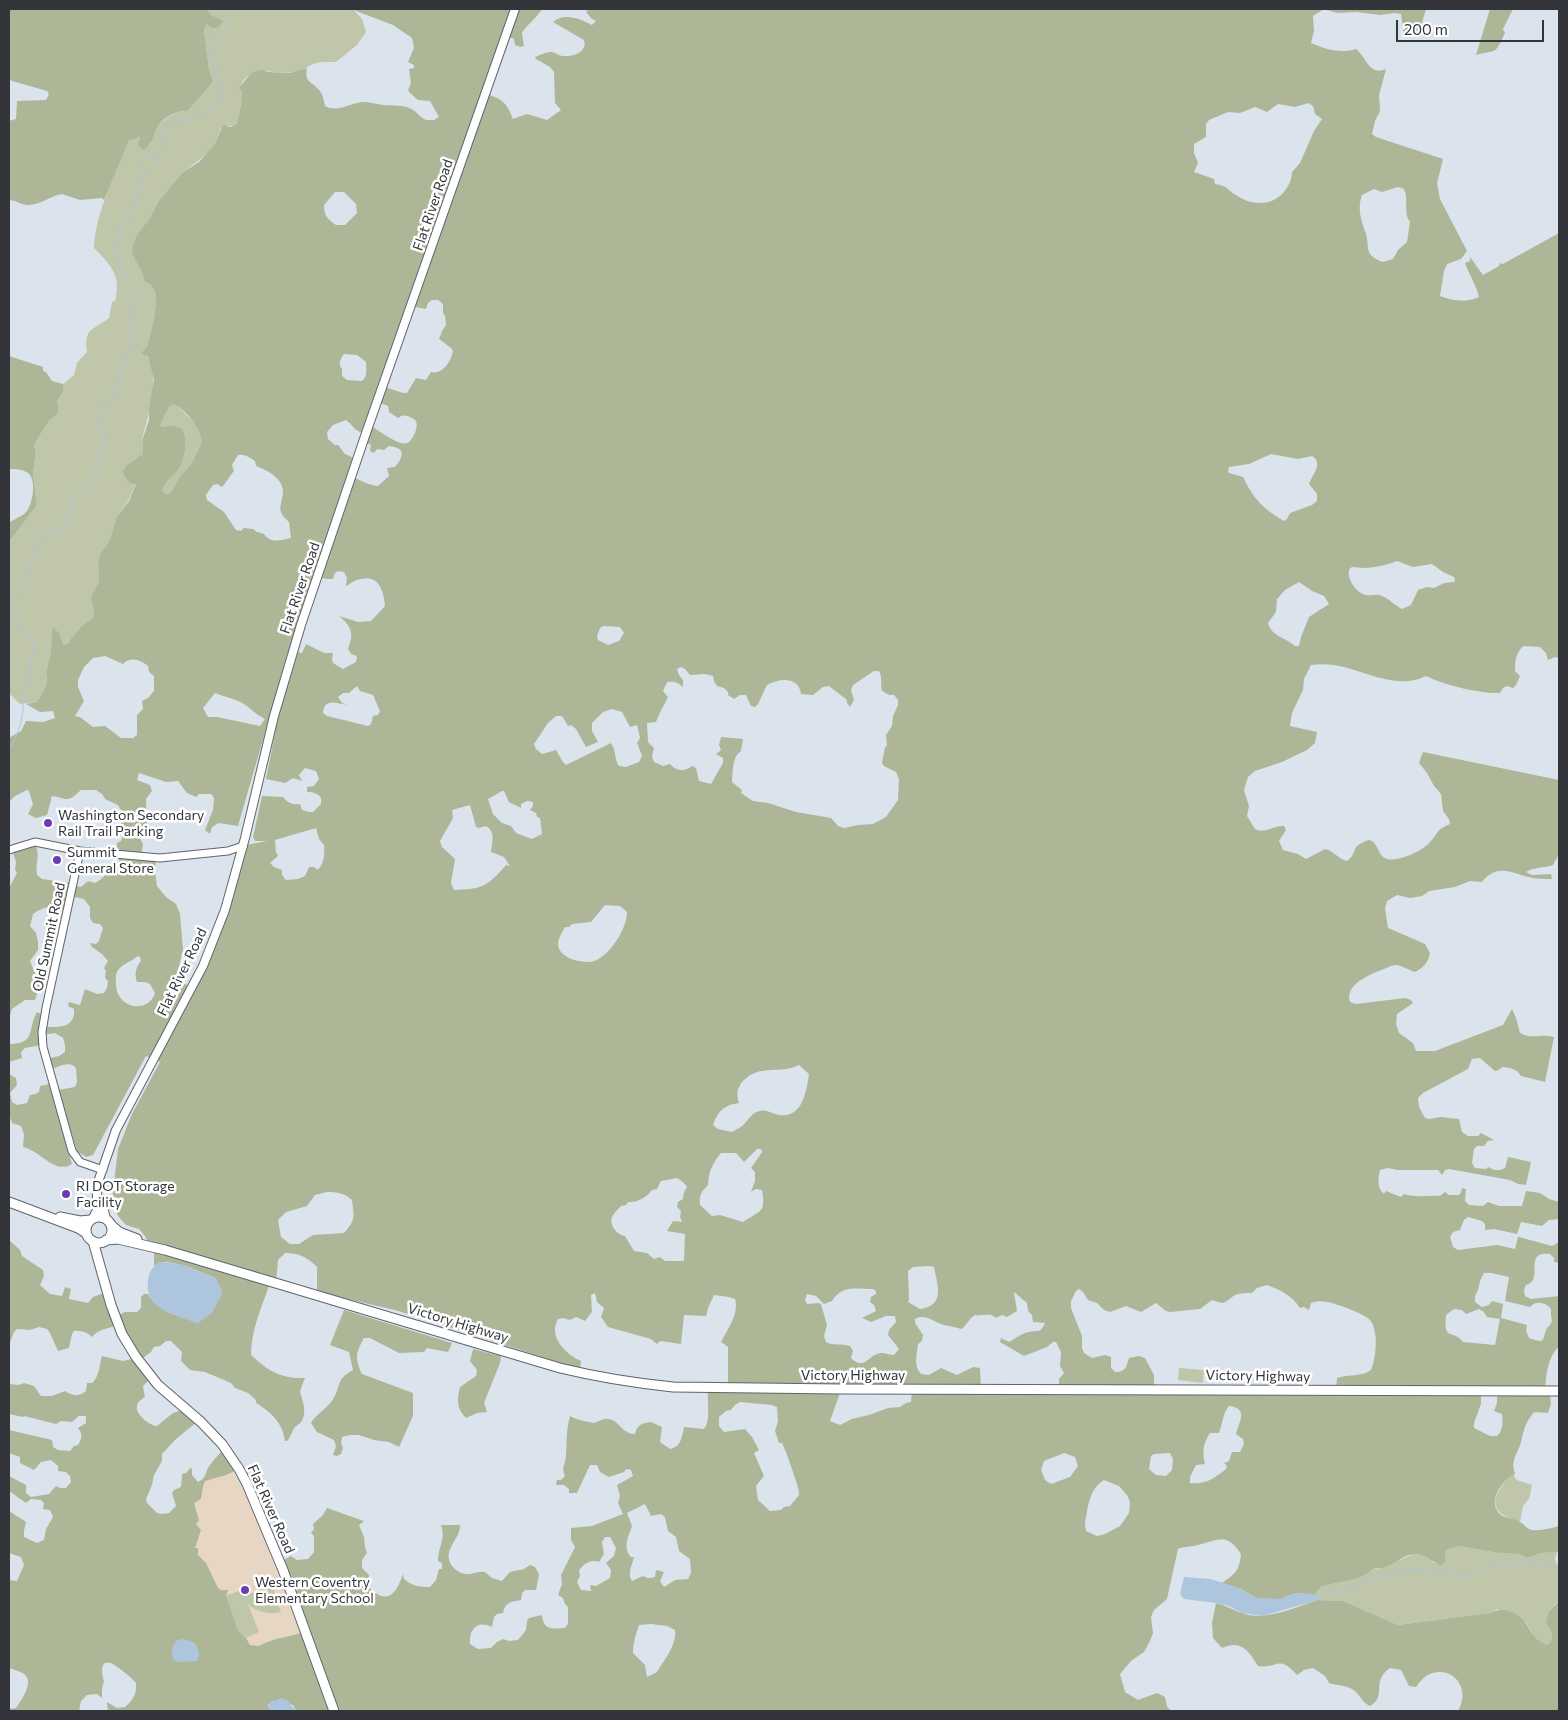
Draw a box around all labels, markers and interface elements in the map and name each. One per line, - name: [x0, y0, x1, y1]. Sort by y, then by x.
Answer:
- scale bar: [1398, 10, 1546, 42]
- text: 200 m: [1404, 20, 1448, 38]
- street label: Flat River Road: [409, 157, 457, 253]
- street label: Flat River Road: [276, 540, 324, 636]
- place label: Washington Secondary Rail Trail Parking: [58, 807, 204, 840]
- marker: Washington Secondary Rail Trail Parking: [42, 817, 54, 829]
- place label: Summit General Store: [67, 844, 154, 876]
- marker: Summit General Store: [51, 854, 63, 866]
- street label: Old Summit Road: [29, 881, 69, 993]
- street label: Flat River Road: [153, 925, 211, 1019]
- place label: RI DOT Storage Facility: [76, 1178, 175, 1210]
- marker: RI DOT Storage Facility: [60, 1188, 72, 1200]
- street label: Victory Highway: [405, 1300, 511, 1346]
- street label: Victory Highway: [801, 1367, 905, 1383]
- street label: Victory Highway: [1206, 1367, 1310, 1385]
- street label: Flat River Road: [244, 1462, 298, 1556]
- place label: Western Coventry Elementary School: [255, 1574, 374, 1606]
- marker: Western Coventry Elementary School: [239, 1584, 251, 1596]

